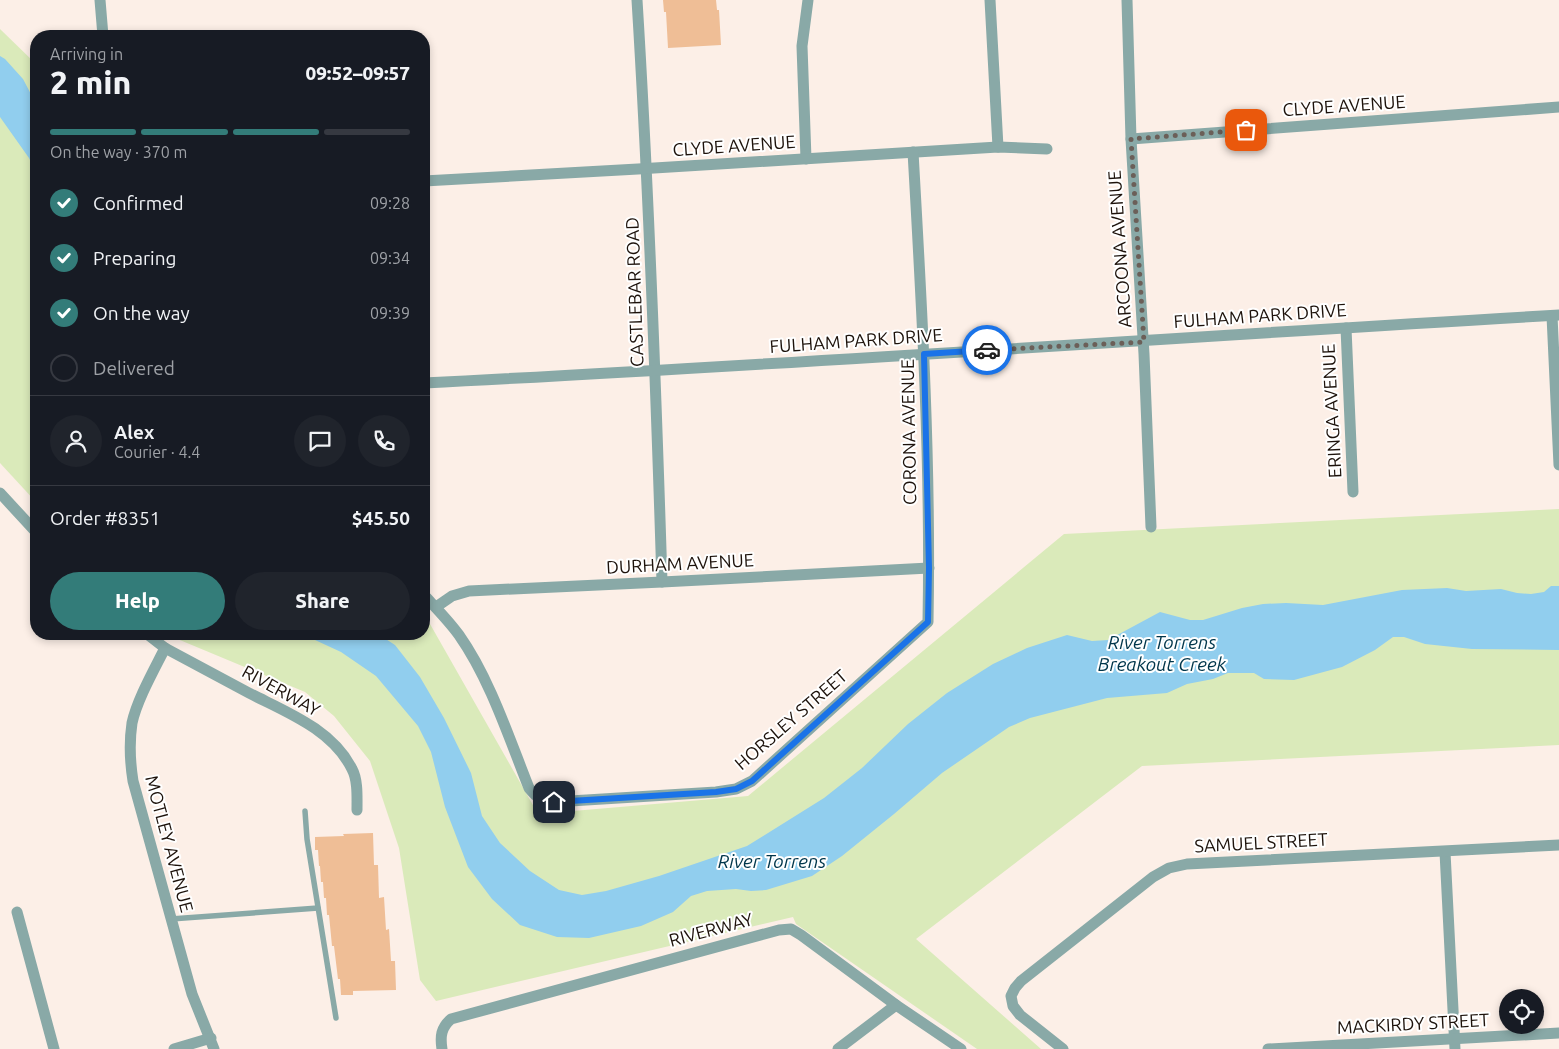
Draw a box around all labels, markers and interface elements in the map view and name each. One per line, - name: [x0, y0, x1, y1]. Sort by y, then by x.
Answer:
- text: Arriving in: [50, 45, 123, 63]
- text: 09:52–09:57: [305, 62, 410, 84]
- text: 2 min: [50, 64, 131, 100]
- street label: CLYDE AVENUE: [1282, 91, 1406, 119]
- pin: [1225, 109, 1267, 151]
- icon: bag: [1232, 116, 1260, 144]
- street label: CLYDE AVENUE: [672, 131, 796, 159]
- text: On the way · 370 m: [50, 143, 187, 161]
- street label: ARCOONA AVENUE: [1104, 170, 1134, 328]
- icon: check: [50, 189, 78, 217]
- text: Confirmed: [93, 192, 184, 214]
- text: 09:28: [370, 194, 410, 212]
- street label: CASTLEBAR ROAD: [621, 217, 647, 367]
- icon: check: [50, 244, 78, 272]
- text: Preparing: [93, 247, 177, 269]
- text: 09:34: [370, 249, 410, 267]
- icon: check: [50, 299, 78, 327]
- street label: FULHAM PARK DRIVE: [1173, 299, 1347, 331]
- text: On the way: [93, 302, 190, 324]
- text: 09:39: [370, 304, 410, 322]
- street label: FULHAM PARK DRIVE: [769, 324, 943, 356]
- courier: [962, 325, 1012, 375]
- icon: car: [973, 336, 1001, 364]
- street label: ERINGA AVENUE: [1318, 344, 1344, 479]
- text: Delivered: [93, 357, 175, 379]
- street label: CORONA AVENUE: [897, 359, 919, 505]
- button: person: [50, 415, 102, 467]
- button: chat: [294, 415, 346, 467]
- button: phone: [358, 415, 410, 467]
- text: Alex: [114, 421, 154, 443]
- text: Courier · 4.4: [114, 443, 200, 461]
- text: Order #8351: [50, 507, 160, 529]
- text: $45.50: [352, 507, 410, 529]
- street label: DURHAM AVENUE: [606, 549, 754, 577]
- button: Help: [50, 572, 225, 630]
- button: Share: [235, 572, 410, 630]
- water label: River Torrens Breakout Creek: [1098, 631, 1226, 675]
- street label: RIVERWAY: [239, 661, 324, 720]
- street label: HORSLEY STREET: [730, 665, 850, 773]
- street label: MOTLEY AVENUE: [142, 773, 198, 914]
- pin: [533, 781, 575, 823]
- icon: home: [540, 788, 568, 816]
- street label: SAMUEL STREET: [1194, 829, 1328, 855]
- water label: River Torrens: [718, 850, 826, 872]
- street label: RIVERWAY: [667, 908, 755, 950]
- map controls: [1499, 989, 1544, 1034]
- button: locate: [1499, 989, 1544, 1034]
- street label: MACKIRDY STREET: [1336, 1009, 1490, 1037]

